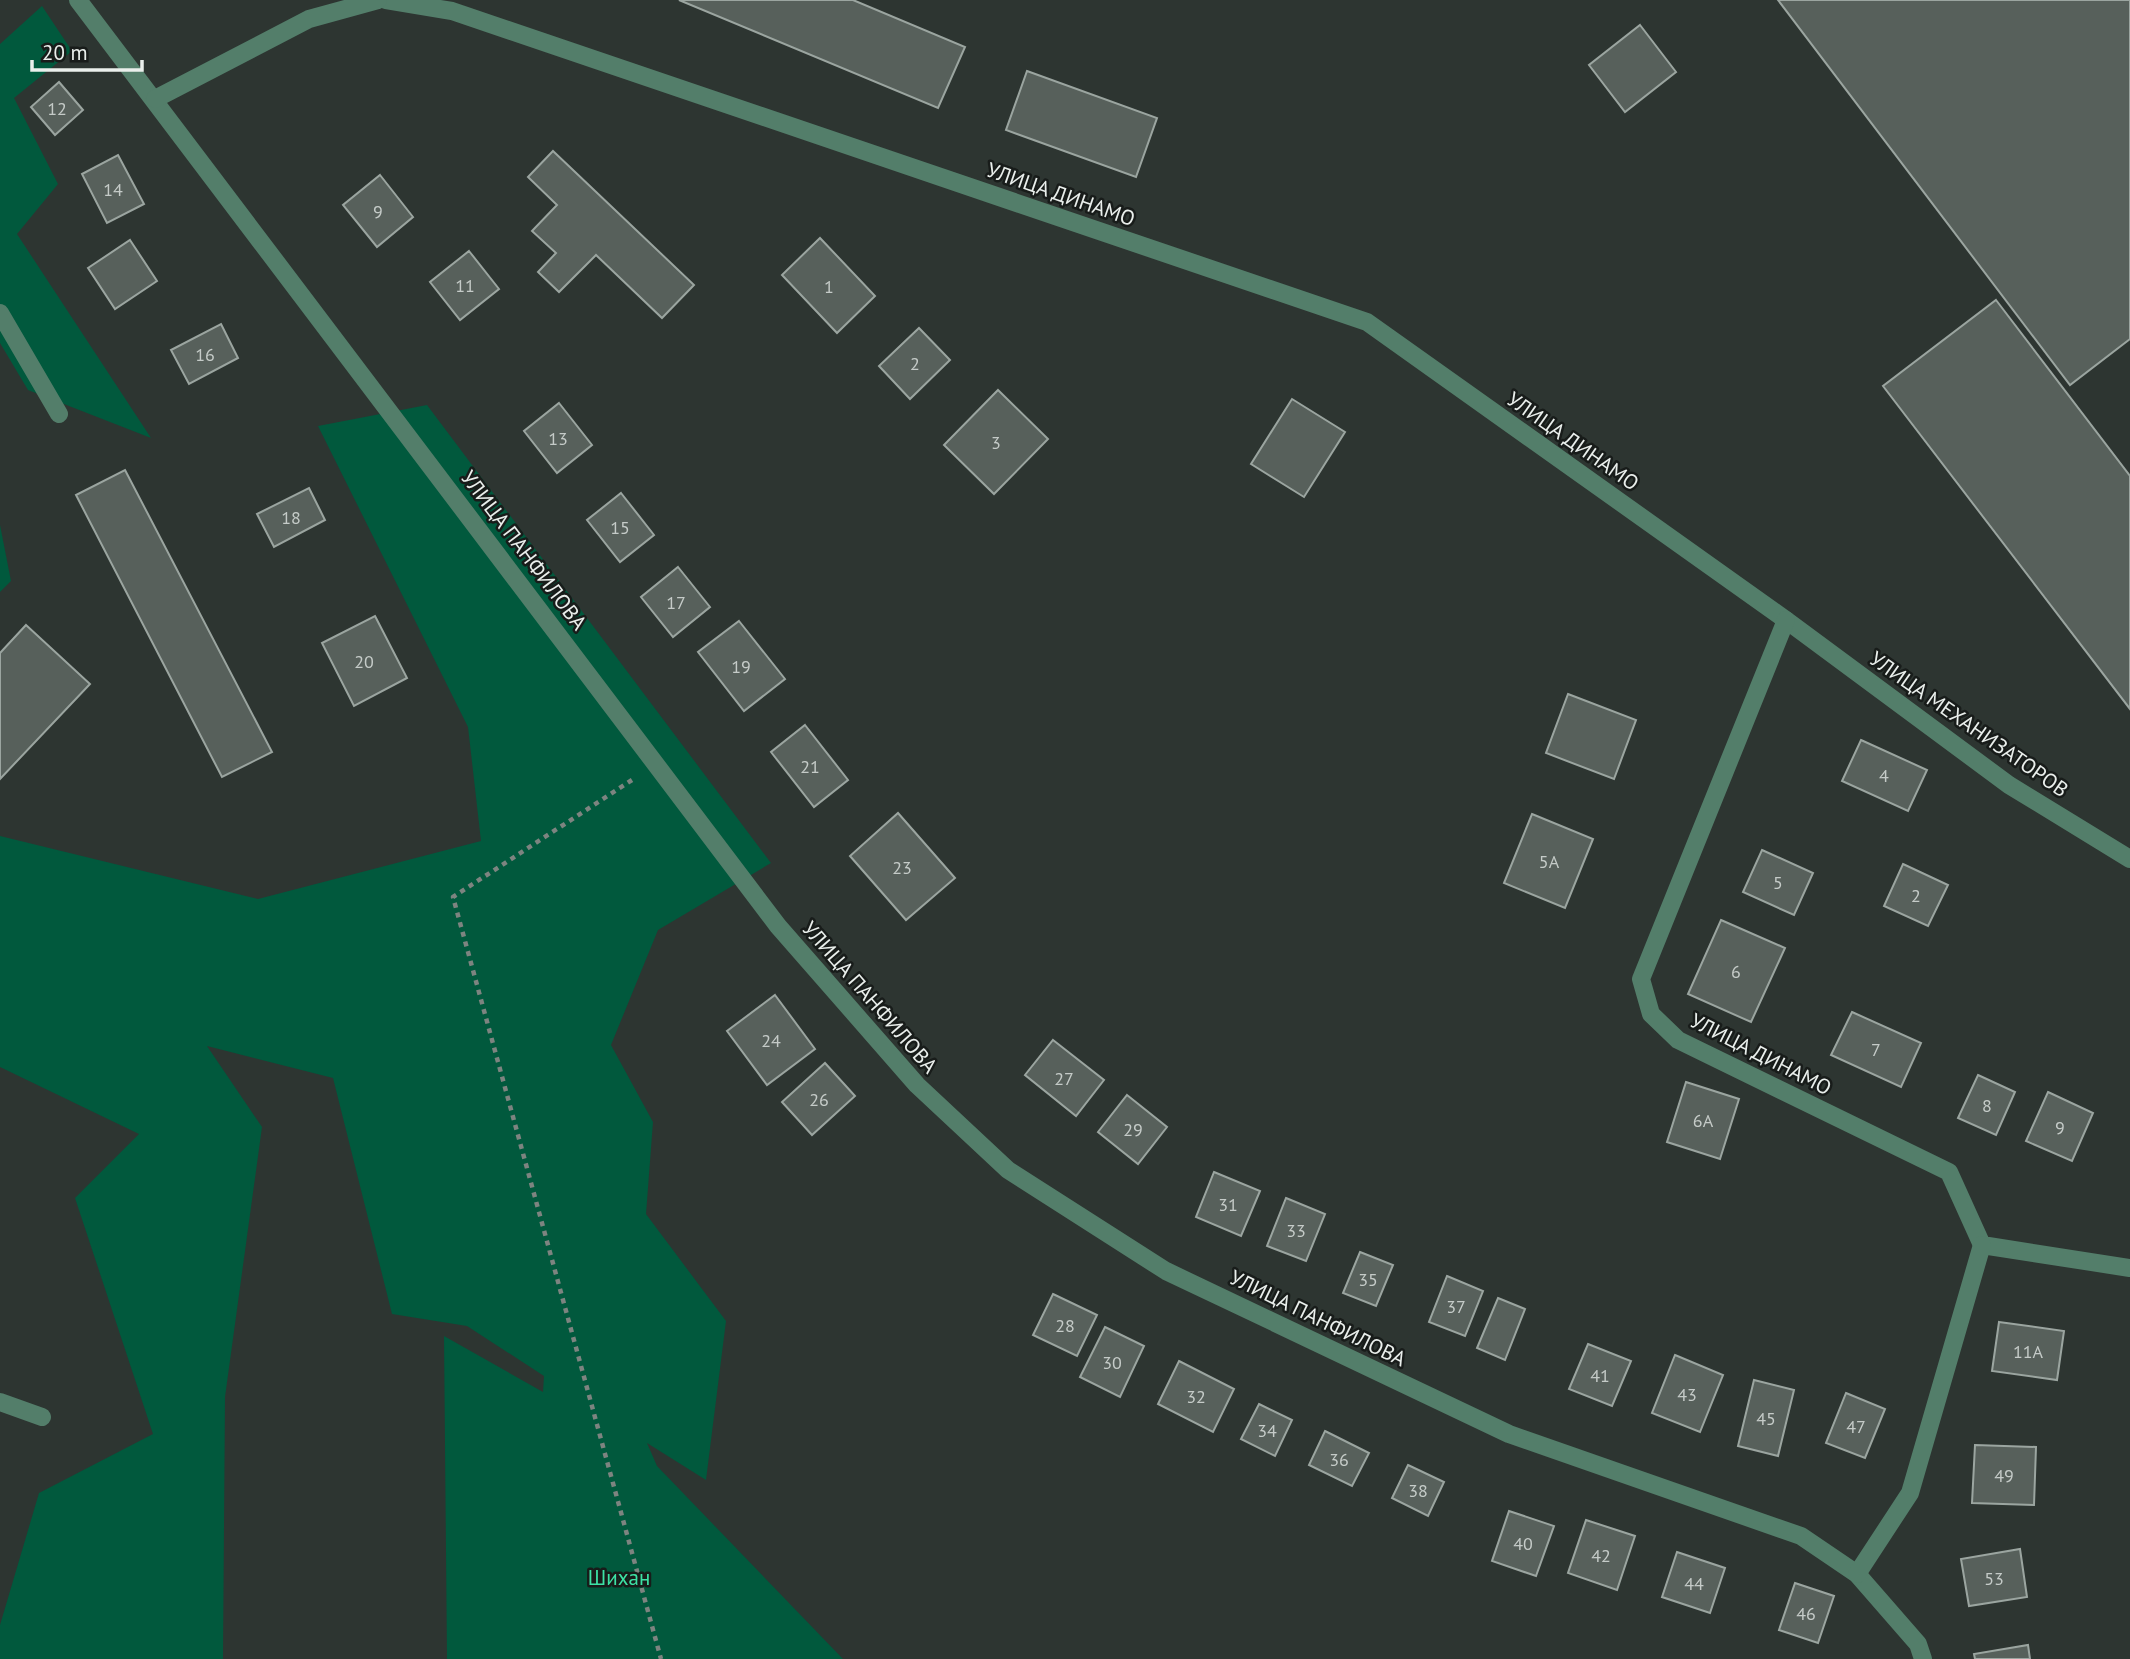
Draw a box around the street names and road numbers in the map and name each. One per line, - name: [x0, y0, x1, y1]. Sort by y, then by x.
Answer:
- street label: УЛИЦА ДИНАМО: [983, 156, 1139, 232]
- street label: УЛИЦА ДИНАМО: [1502, 385, 1644, 497]
- street label: УЛИЦА ПАНФИЛОВА: [455, 465, 593, 636]
- street label: УЛИЦА МЕХАНИЗАТОРОВ: [1864, 645, 2074, 803]
- street label: УЛИЦА ПАНФИЛОВА: [797, 915, 944, 1079]
- street label: УЛИЦА ДИНАМО: [1686, 1007, 1836, 1101]
- street label: УЛИЦА ПАНФИЛОВА: [1225, 1264, 1411, 1373]

